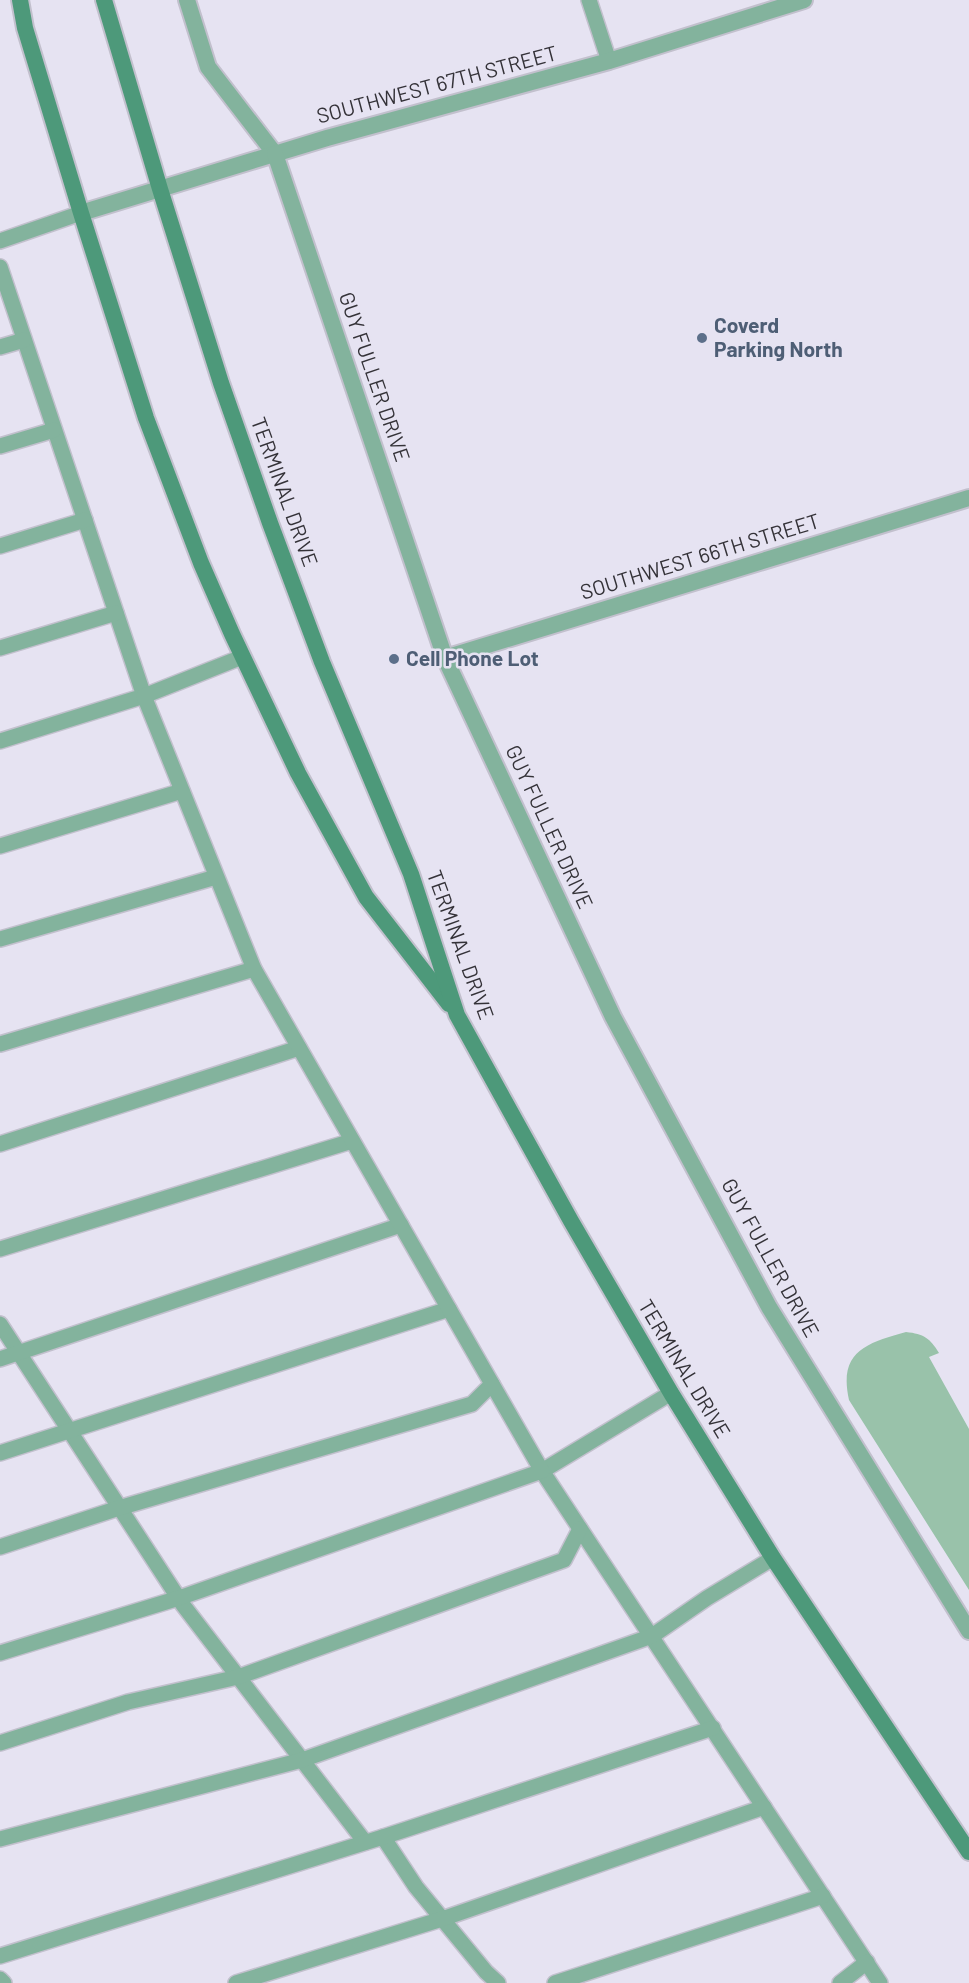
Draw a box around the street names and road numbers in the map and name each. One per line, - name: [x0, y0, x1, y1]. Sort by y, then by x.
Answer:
- street label: SOUTHWEST 67TH STREET: [314, 39, 560, 128]
- street label: GUY FULLER DRIVE: [335, 288, 416, 465]
- street label: TERMINAL DRIVE: [247, 413, 324, 570]
- street label: SOUTHWEST 66TH STREET: [577, 507, 822, 604]
- street label: GUY FULLER DRIVE: [501, 741, 599, 912]
- street label: TERMINAL DRIVE: [423, 866, 500, 1023]
- street label: GUY FULLER DRIVE: [717, 1173, 825, 1341]
- street label: TERMINAL DRIVE: [634, 1294, 736, 1442]

